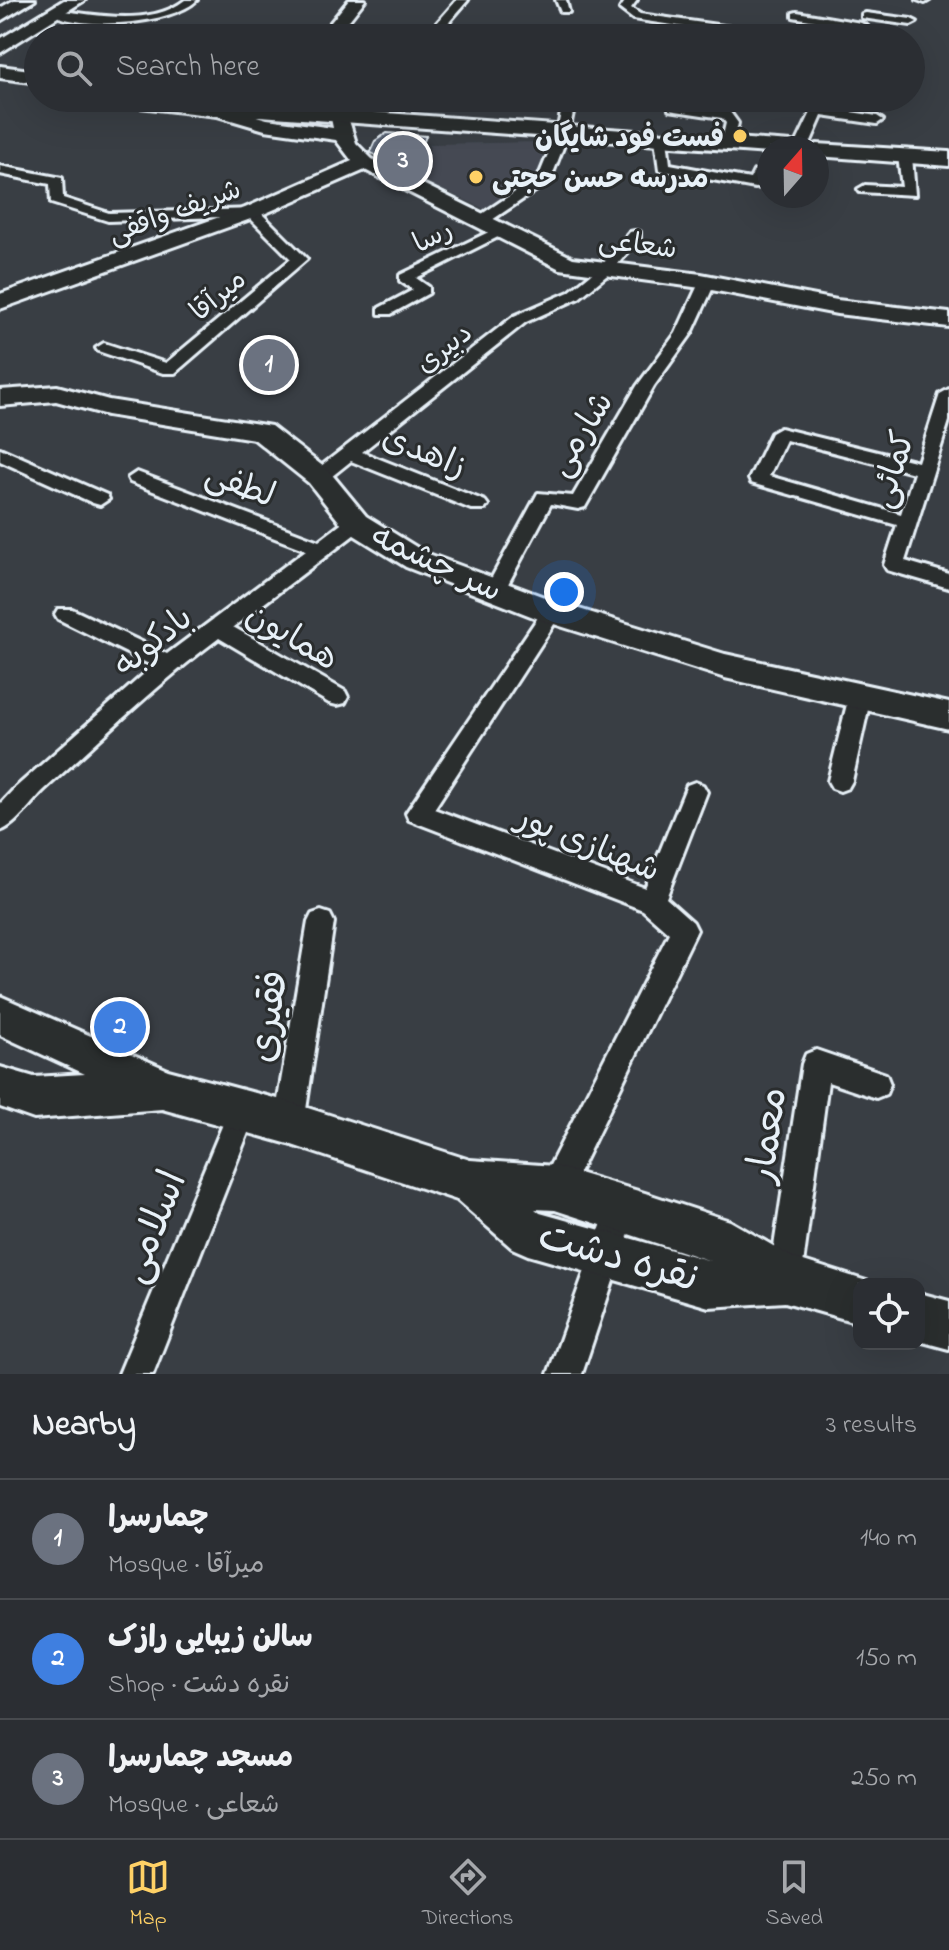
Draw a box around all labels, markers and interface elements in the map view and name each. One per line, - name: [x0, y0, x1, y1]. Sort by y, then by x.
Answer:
- search box: [24, 24, 925, 112]
- icon: search: [52, 46, 96, 90]
- text: Search here: [116, 46, 260, 90]
- place label: فست فود شایگان: [535, 119, 724, 160]
- marker: فست فود شایگان: [731, 127, 749, 145]
- pin: 3: [377, 131, 429, 191]
- north arrow: [757, 136, 829, 208]
- place label: مدرسه حسن حجتی: [492, 160, 708, 201]
- marker: مدرسه حسن حجتی: [467, 168, 485, 186]
- street label: شریف واقفی: [103, 170, 247, 256]
- street label: رسا: [406, 211, 461, 265]
- street label: شعاعی: [596, 221, 679, 272]
- street label: میرآقا: [182, 261, 256, 333]
- street label: دبیری: [408, 314, 482, 385]
- pin: 1: [243, 335, 295, 395]
- street label: شارمی: [537, 383, 628, 487]
- street label: زاهدی: [374, 414, 473, 493]
- street label: کمائی: [859, 425, 931, 515]
- street label: لطفی: [197, 451, 282, 523]
- street label: سر چشمه: [361, 512, 509, 617]
- your location: [544, 572, 584, 612]
- street label: همایون: [235, 592, 347, 685]
- street label: بادکوبه: [104, 595, 205, 691]
- street label: شهنازی پور: [505, 793, 667, 897]
- street label: فقیری: [234, 966, 307, 1067]
- pin: 2: [94, 997, 146, 1057]
- street label: معمار: [733, 1083, 805, 1189]
- street label: اسلامی: [106, 1163, 204, 1293]
- street label: نقره دشت: [531, 1208, 705, 1310]
- map controls: [853, 1278, 925, 1350]
- button: locate: [853, 1278, 925, 1350]
- text: Nearby: [32, 1401, 136, 1451]
- text: 3 results: [826, 1407, 917, 1445]
- text: چمارسرا: [108, 1497, 209, 1541]
- text: 1: [54, 1520, 62, 1558]
- text: 140 m: [860, 1520, 917, 1558]
- text: Mosque · میرآقا: [108, 1547, 264, 1585]
- text: سالن زیبایی رازک: [108, 1617, 313, 1661]
- text: 2: [52, 1640, 64, 1678]
- text: 150 m: [856, 1640, 917, 1678]
- text: Shop · نقره دشت: [108, 1667, 290, 1705]
- text: مسجد چمارسرا: [108, 1737, 293, 1781]
- text: 3: [53, 1760, 63, 1798]
- text: 250 m: [851, 1760, 917, 1798]
- text: Mosque · شعاعی: [108, 1787, 279, 1825]
- tab: Map: [126, 1855, 170, 1935]
- tab: Directions: [422, 1855, 513, 1935]
- tab: Saved: [766, 1855, 823, 1935]

